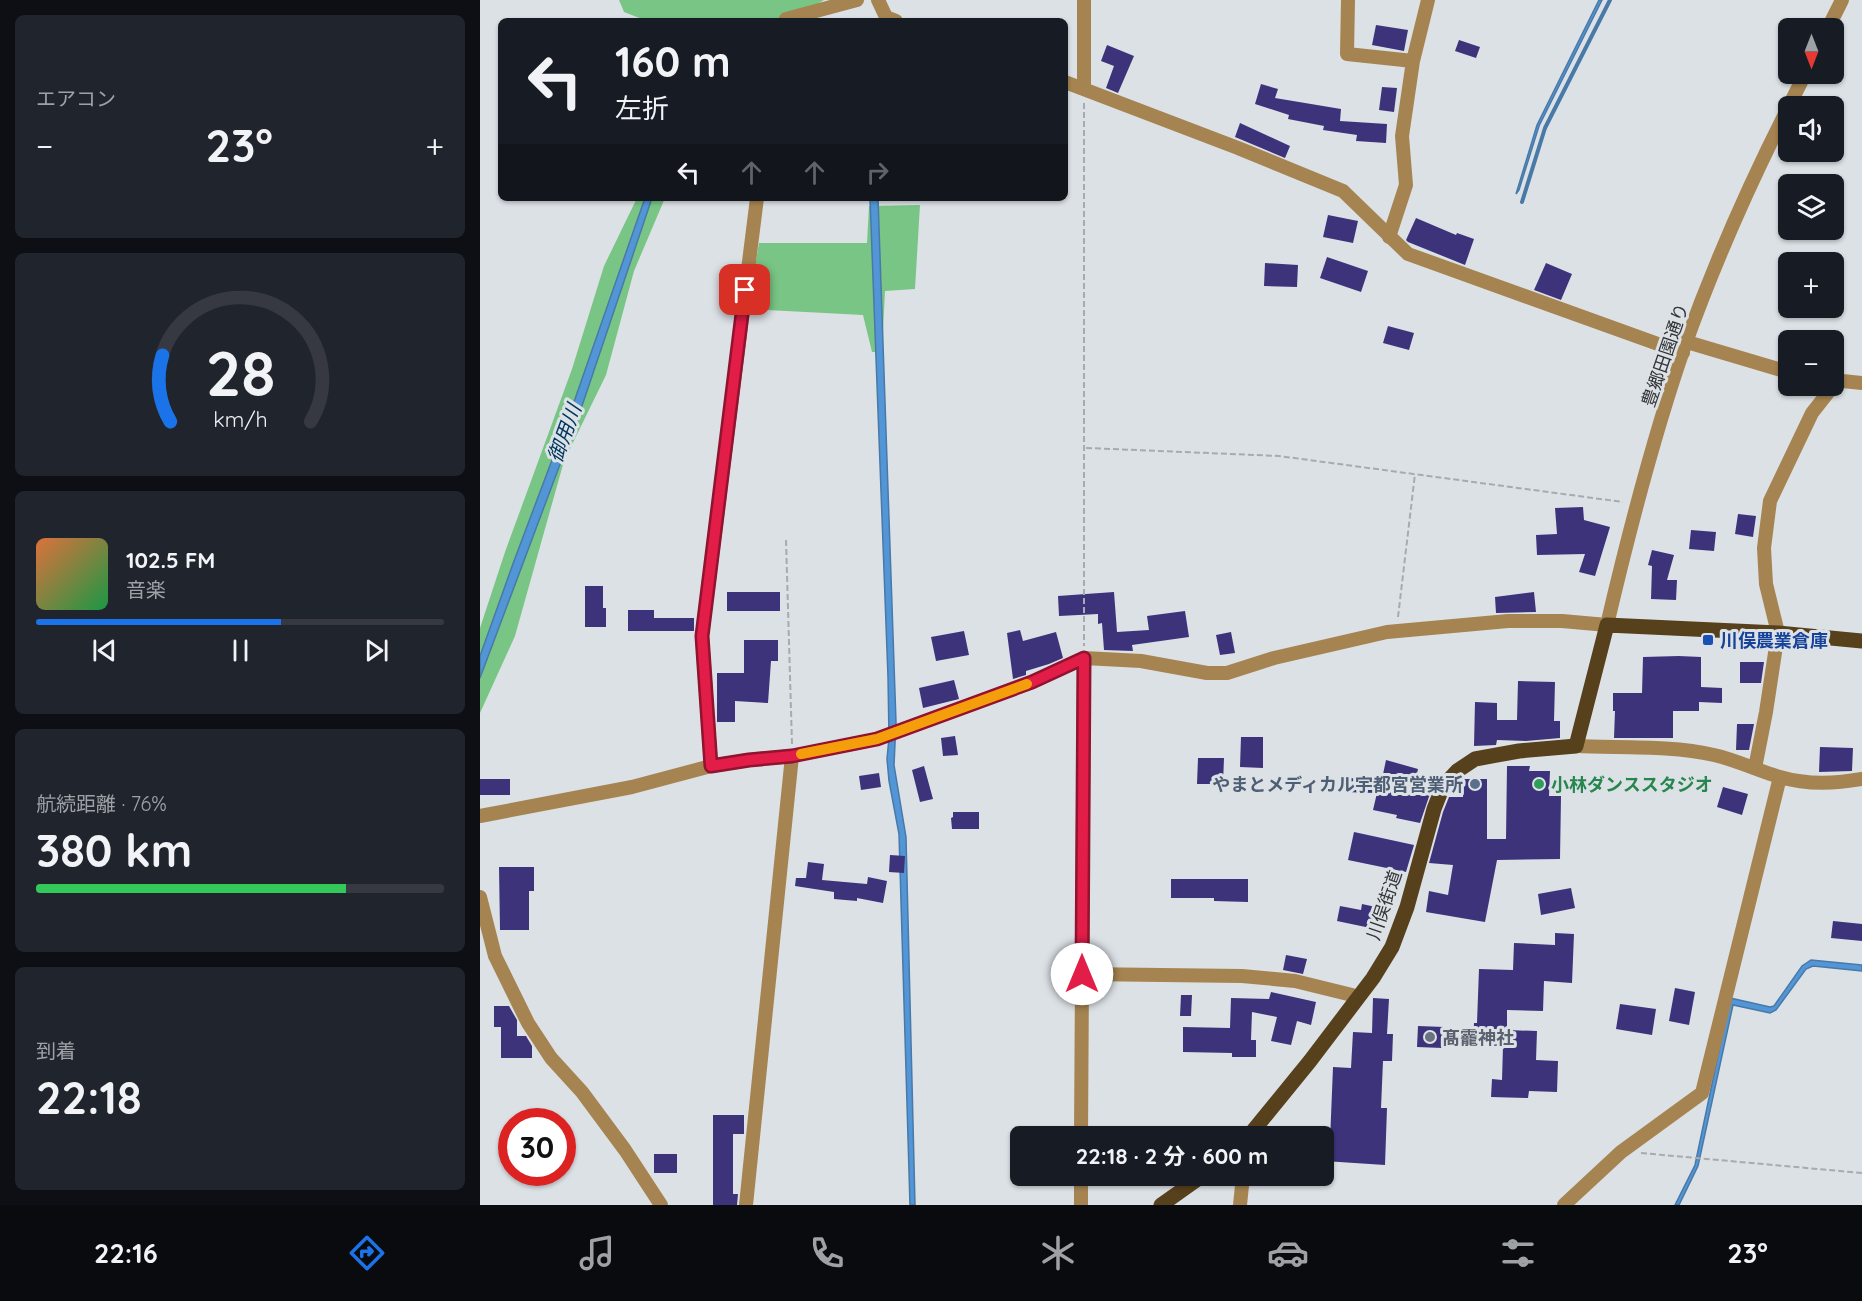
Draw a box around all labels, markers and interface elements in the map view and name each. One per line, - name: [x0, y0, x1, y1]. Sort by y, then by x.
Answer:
- north arrow: [1778, 18, 1844, 84]
- map controls: [1778, 18, 1844, 396]
- text: 160 m: [615, 35, 731, 88]
- icon: left: [516, 42, 594, 120]
- text: エアコン: [36, 86, 116, 111]
- text: 左折: [615, 91, 669, 125]
- button: sound: [1778, 96, 1844, 162]
- text: 23°: [206, 117, 273, 173]
- text: −: [36, 125, 53, 166]
- text: +: [425, 125, 444, 166]
- icon: left: [672, 156, 705, 189]
- icon: ahead: [735, 156, 768, 189]
- icon: ahead: [798, 156, 831, 189]
- icon: right: [861, 156, 894, 189]
- button: layers: [1778, 174, 1844, 240]
- button: +: [1778, 252, 1844, 318]
- pin: [719, 264, 770, 315]
- icon: arrive: [728, 273, 761, 306]
- street label: 豊郷田園通り: [1637, 300, 1693, 410]
- button: −: [1778, 330, 1844, 396]
- text: 28: [205, 334, 275, 412]
- water label: 御用川: [542, 399, 587, 465]
- text: km/h: [213, 406, 267, 432]
- text: 102.5 FM: [126, 546, 215, 574]
- text: 音楽: [126, 577, 166, 602]
- place label: 川俣農業倉庫: [1720, 629, 1828, 652]
- marker: 川俣農業倉庫: [1701, 633, 1715, 647]
- icon: previous: [88, 634, 121, 667]
- icon: pause: [224, 634, 257, 667]
- icon: next: [360, 634, 393, 667]
- place label: やまとメディカル宇都宮営業所: [1212, 773, 1463, 796]
- place label: 小林ダンススタジオ: [1551, 773, 1713, 796]
- marker: やまとメディカル宇都宮営業所: [1468, 777, 1482, 791]
- marker: 小林ダンススタジオ: [1532, 777, 1546, 791]
- text: 航続距離 · 76%: [36, 791, 167, 816]
- text: 380 km: [36, 822, 192, 878]
- street label: 川俣街道: [1361, 867, 1407, 943]
- position arrow: [1050, 942, 1114, 1006]
- place label: 髙靇神社: [1442, 1026, 1514, 1049]
- marker: 髙靇神社: [1423, 1030, 1437, 1044]
- text: 到着: [36, 1038, 76, 1063]
- text: 22:18: [36, 1069, 142, 1125]
- speed limit sign: 30: [498, 1108, 576, 1186]
- text: 22:18 · 2 分 · 600 m: [1076, 1142, 1268, 1170]
- icon: directions: [346, 1232, 388, 1274]
- icon: music: [576, 1232, 618, 1274]
- icon: phone: [806, 1232, 848, 1274]
- icon: climate: [1037, 1232, 1079, 1274]
- icon: car: [1267, 1232, 1309, 1274]
- icon: filters: [1497, 1232, 1539, 1274]
- text: 22:16: [94, 1236, 158, 1270]
- text: 23°: [1727, 1236, 1768, 1270]

